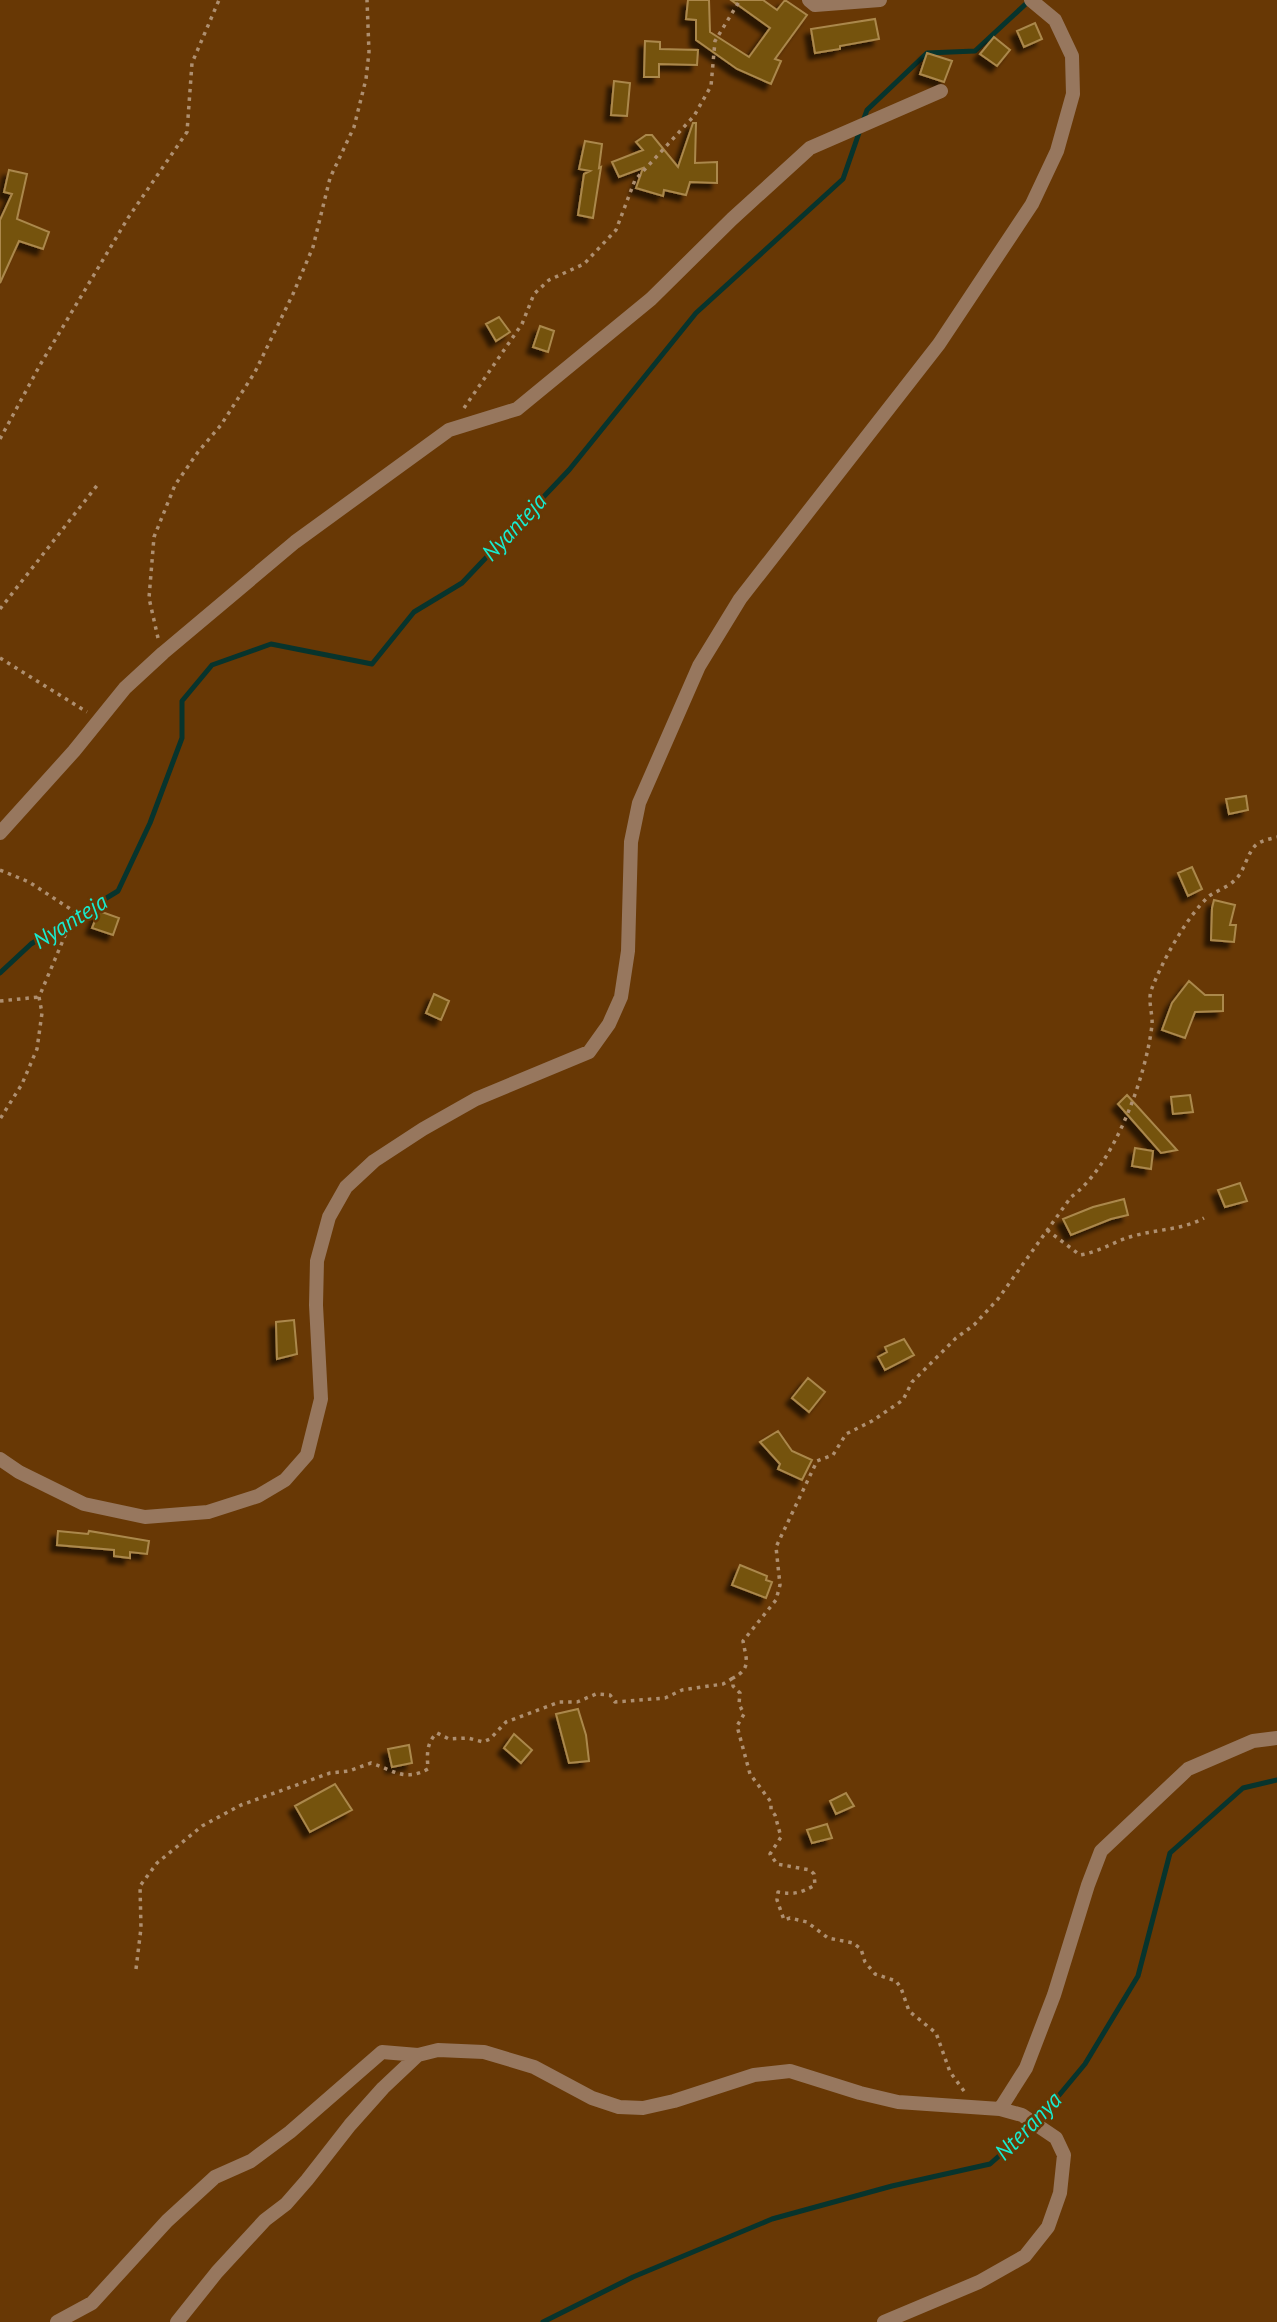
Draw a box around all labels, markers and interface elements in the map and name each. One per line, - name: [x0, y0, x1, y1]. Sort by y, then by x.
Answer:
- water label: Nyanteja: [475, 487, 552, 567]
- water label: Nyanteja: [27, 886, 112, 955]
- water label: Nteranya: [988, 2085, 1067, 2166]

